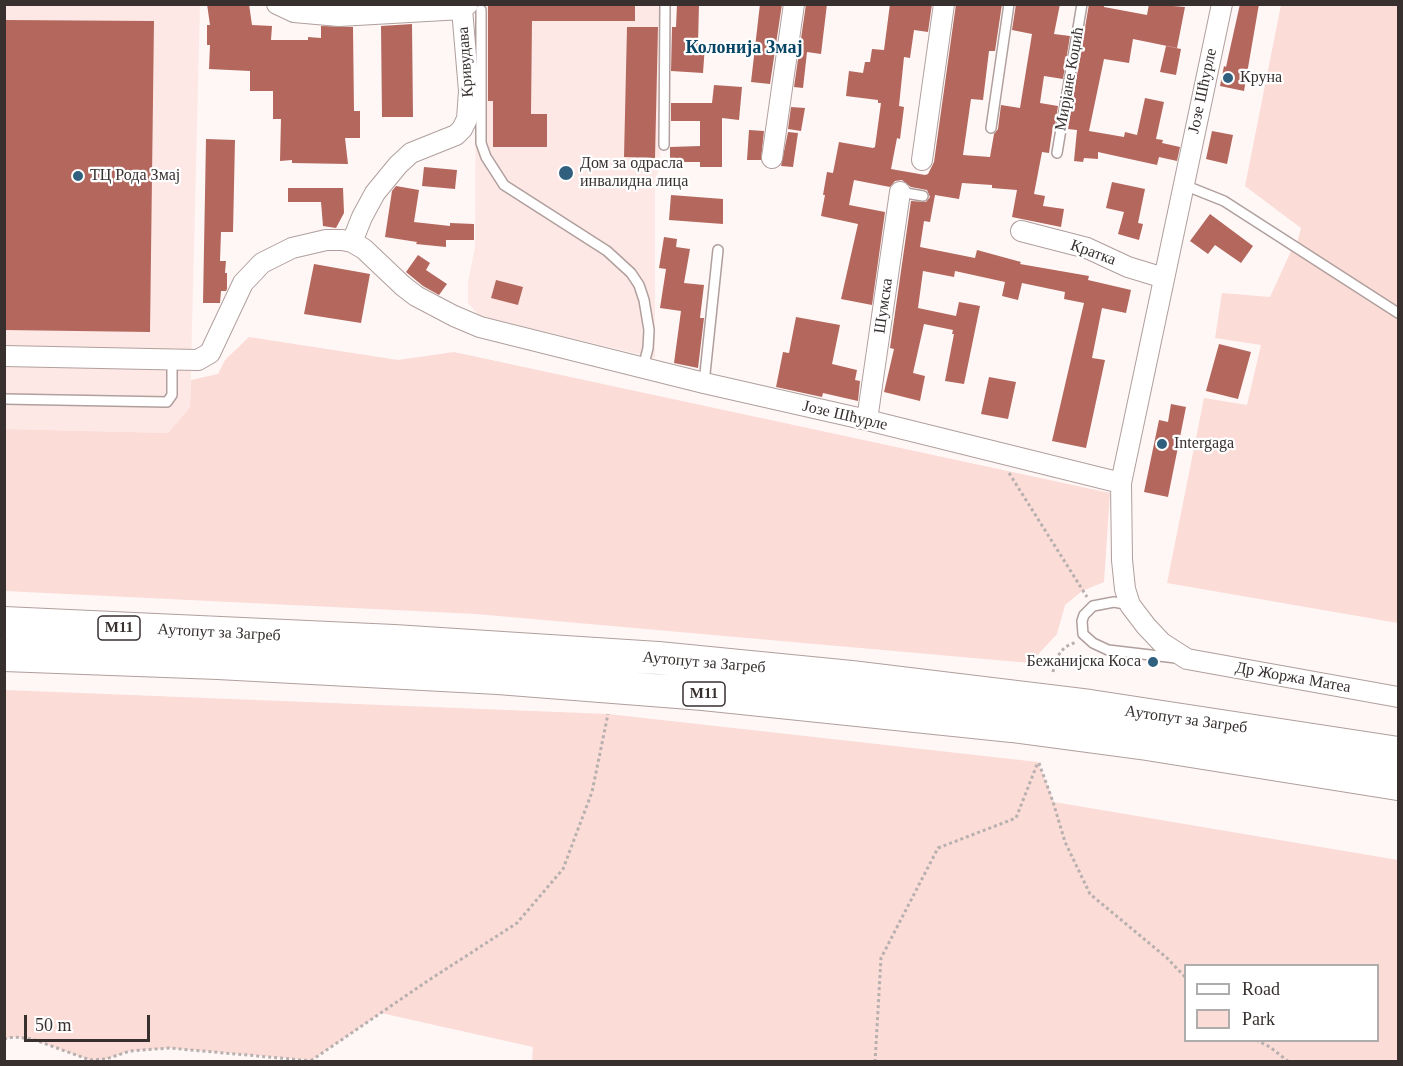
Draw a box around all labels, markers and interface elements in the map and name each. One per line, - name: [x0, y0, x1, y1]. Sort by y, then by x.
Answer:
- street label: Кривудава: [454, 26, 478, 98]
- street label: Мирјане Коџић: [1051, 26, 1089, 132]
- district label: Колонија Змај: [686, 37, 802, 59]
- street label: Јозе Шћурле: [1185, 47, 1221, 135]
- place label: Круна: [1240, 68, 1282, 88]
- marker: Круна: [1221, 71, 1235, 85]
- place label: Дом за одрасла инвалидна лица: [580, 154, 688, 192]
- marker: Дом за одрасла инвалидна лица: [557, 164, 575, 182]
- place label: ТЦ Рода Змај: [90, 166, 180, 186]
- marker: ТЦ Рода Змај: [71, 169, 85, 183]
- street label: Кратка: [1068, 236, 1118, 270]
- street label: Шумска: [871, 277, 897, 335]
- street label: Јозе Шћурле: [801, 397, 889, 435]
- place label: Intergaga: [1174, 434, 1234, 454]
- marker: Intergaga: [1155, 437, 1169, 451]
- road number: M11: [98, 616, 140, 640]
- street label: Аутопут за Загреб: [157, 620, 281, 646]
- street label: Аутопут за Загреб: [642, 648, 766, 678]
- place label: Бежанијска Коса: [1027, 652, 1141, 672]
- marker: Бежанијска Коса: [1146, 655, 1160, 669]
- street label: Др Жоржа Матеа: [1234, 658, 1352, 698]
- road number: M11: [683, 682, 725, 706]
- street label: Аутопут за Загреб: [1124, 702, 1248, 738]
- legend: [1184, 964, 1379, 1042]
- text: Road: [1242, 979, 1280, 999]
- scale bar: [27, 1003, 153, 1041]
- text: Park: [1242, 1009, 1275, 1029]
- text: 50 m: [35, 1015, 72, 1035]

